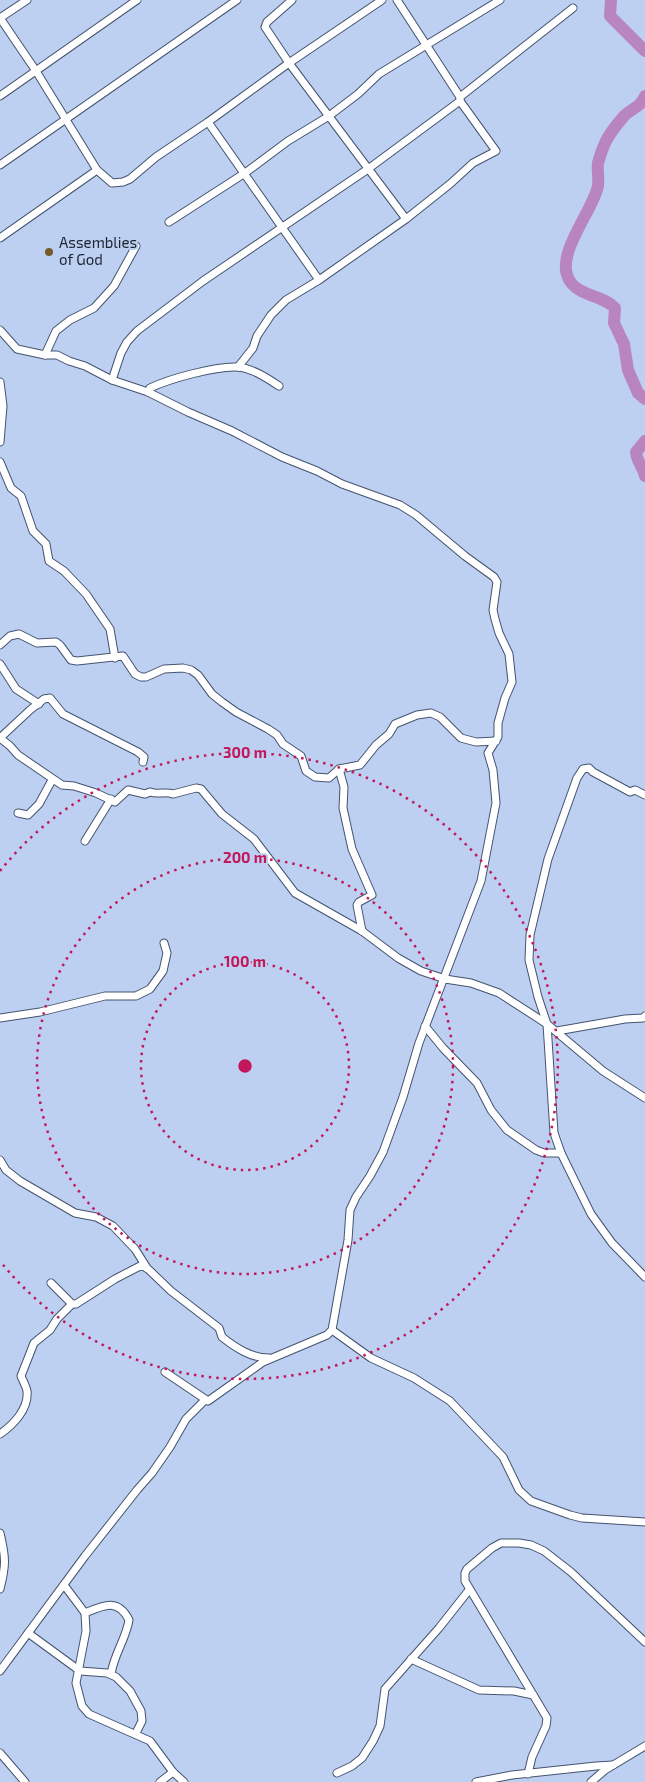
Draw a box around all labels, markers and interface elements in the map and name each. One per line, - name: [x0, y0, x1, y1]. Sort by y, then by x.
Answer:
- place label: Assemblies of God: [59, 233, 137, 268]
- marker: Assemblies of God: [43, 246, 55, 258]
- text: 300 m: [223, 743, 267, 761]
- text: 200 m: [223, 848, 267, 866]
- text: 100 m: [224, 952, 266, 970]
- centre of rings: [236, 1057, 254, 1075]

